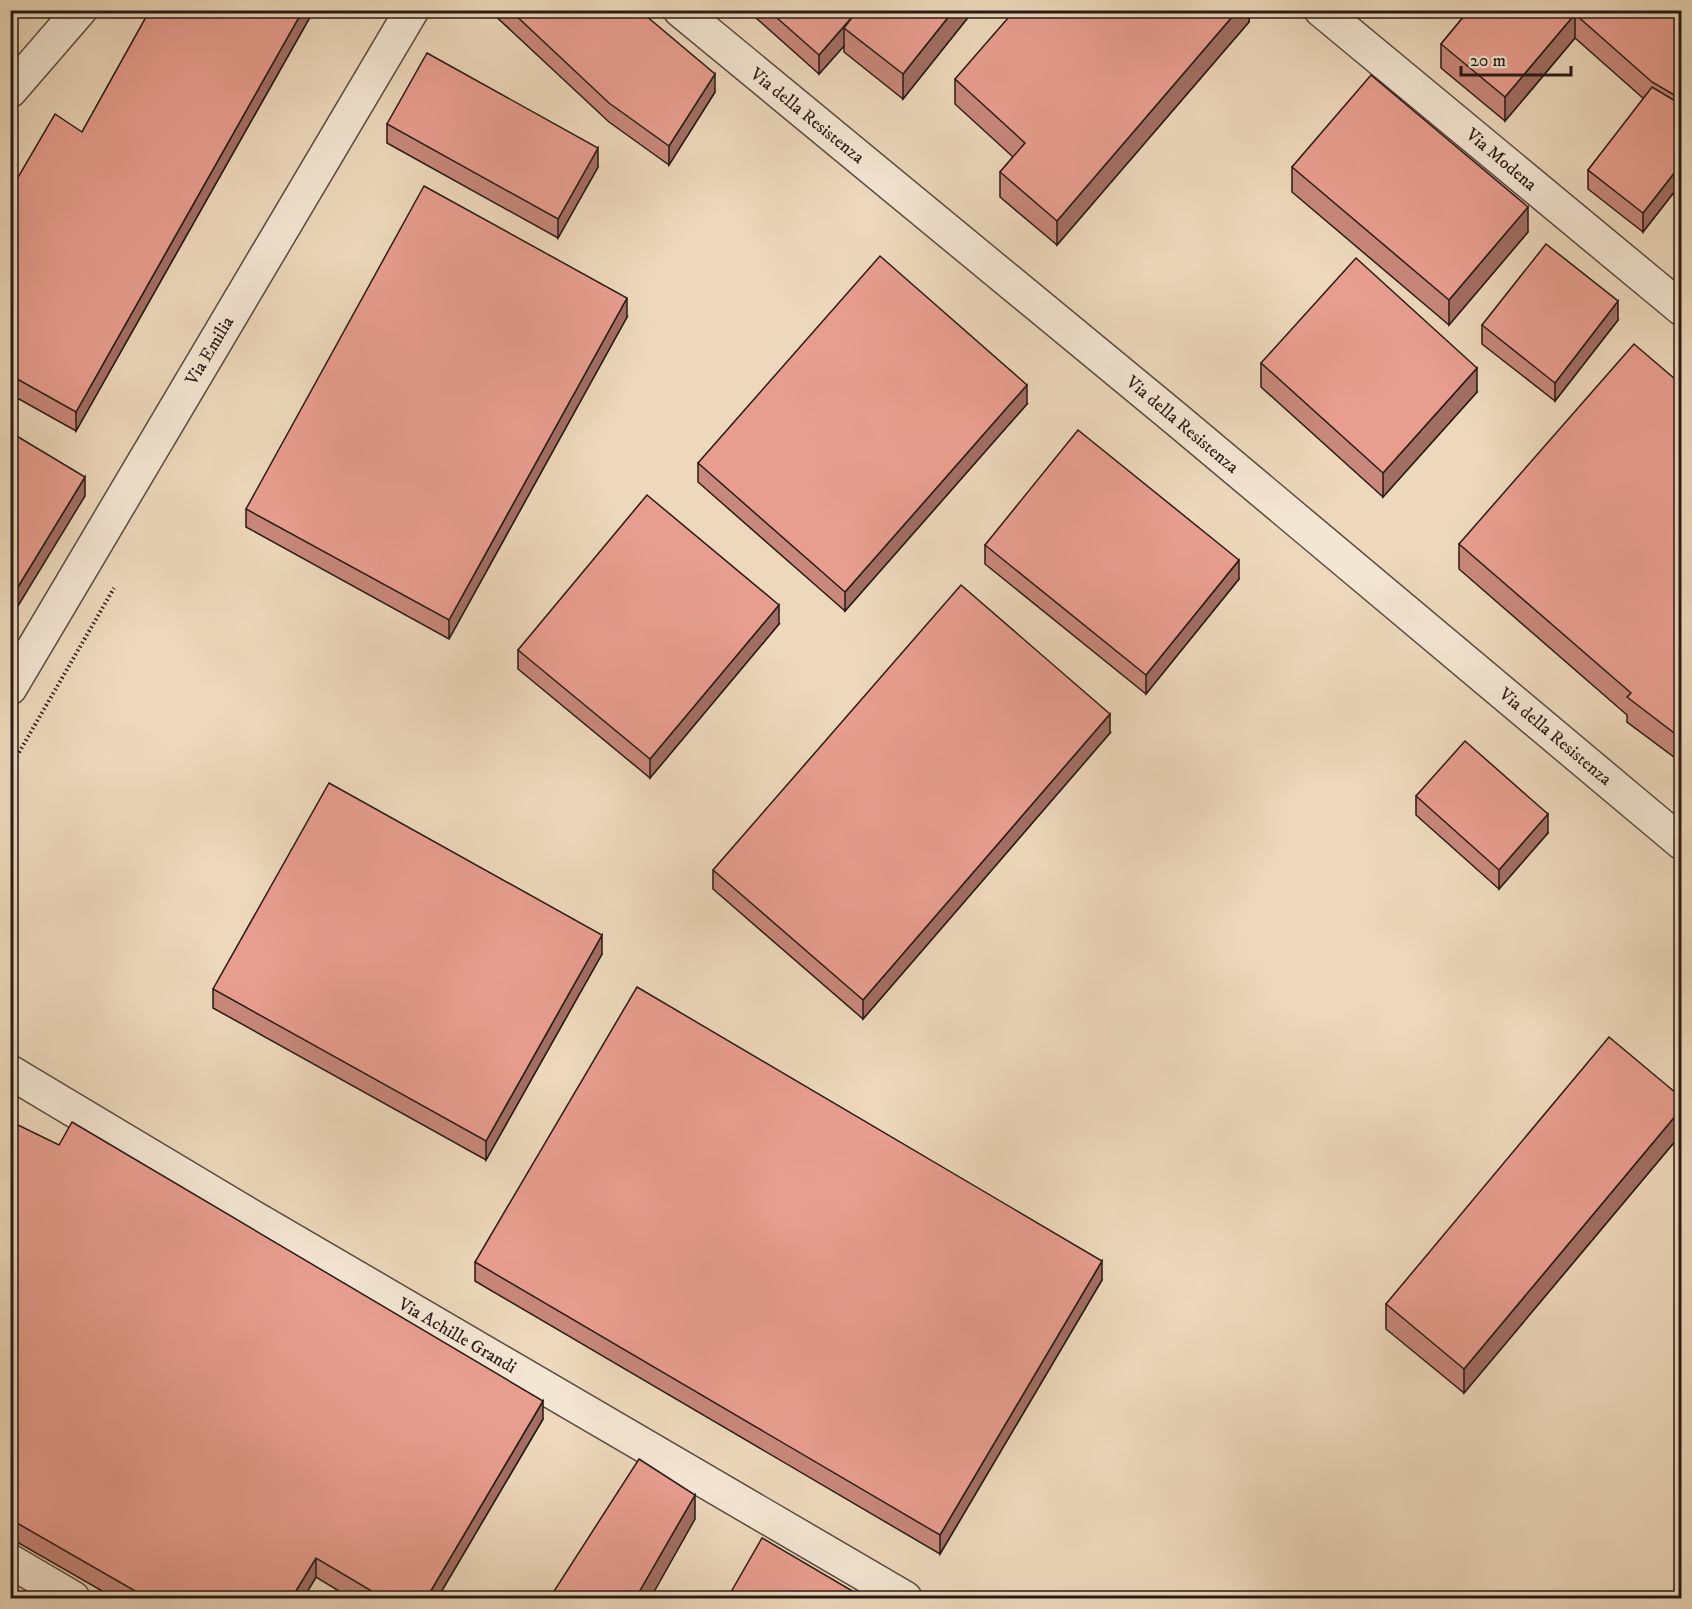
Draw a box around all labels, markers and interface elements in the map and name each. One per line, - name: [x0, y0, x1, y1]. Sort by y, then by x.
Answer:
- scale bar: [1461, 39, 1570, 77]
- text: 20 m: [1470, 50, 1506, 72]
- street label: Via della Resistenza: [745, 63, 869, 169]
- street label: Via Modena: [1460, 123, 1541, 196]
- street label: Via Emilia: [180, 312, 239, 390]
- street label: Via della Resistenza: [1120, 371, 1243, 479]
- street label: Via della Resistenza: [1493, 683, 1616, 791]
- street label: Via Achille Grandi: [393, 1293, 520, 1379]

